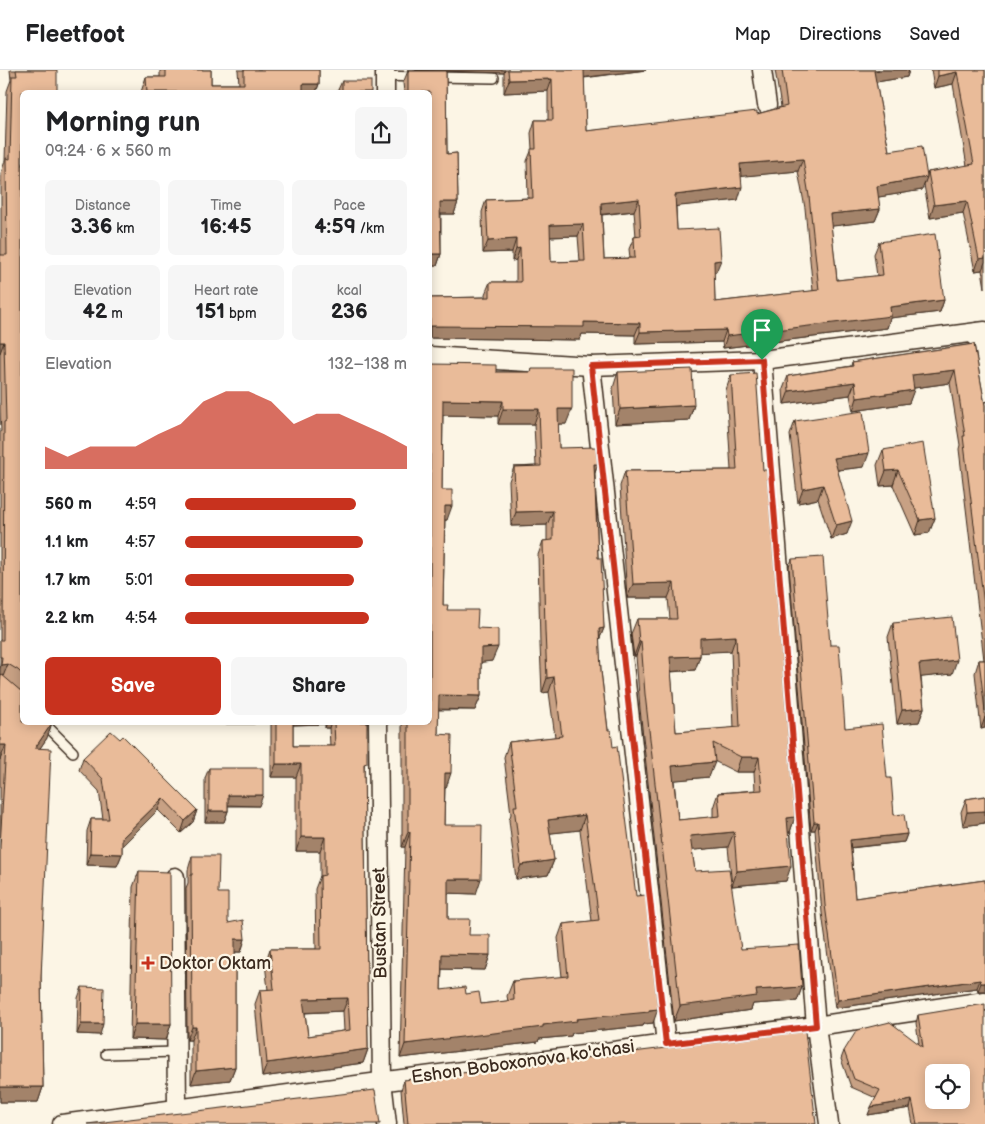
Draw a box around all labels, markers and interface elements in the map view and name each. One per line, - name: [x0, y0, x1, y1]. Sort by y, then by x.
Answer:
- text: Fleetfoot: [25, 20, 125, 49]
- text: Map: [735, 24, 771, 45]
- text: Directions: [799, 24, 881, 45]
- text: Saved: [909, 24, 960, 45]
- text: Morning run: [45, 106, 200, 139]
- button: share: [355, 107, 407, 159]
- text: 09:24 · 6 × 560 m: [45, 142, 171, 161]
- text: Distance: [75, 197, 131, 214]
- text: Time: [210, 197, 242, 214]
- text: Pace: [333, 197, 365, 214]
- text: 3.36: [71, 214, 112, 239]
- text: 16:45: [200, 214, 252, 239]
- text: 4:59: [314, 214, 356, 239]
- text: km: [112, 220, 135, 237]
- text: /km: [356, 220, 385, 237]
- text: Elevation: [73, 282, 132, 299]
- text: Heart rate: [194, 282, 258, 299]
- text: kcal: [337, 282, 362, 299]
- text: 42: [83, 299, 107, 324]
- text: 151: [195, 299, 225, 324]
- text: 236: [331, 299, 368, 324]
- text: m: [107, 305, 123, 322]
- text: bpm: [225, 305, 257, 322]
- pin: [741, 309, 783, 360]
- icon: arrive: [748, 316, 776, 344]
- text: Elevation: [45, 355, 112, 374]
- text: 132–138 m: [328, 355, 407, 374]
- text: 560 m: [45, 495, 92, 514]
- text: 4:59: [125, 495, 156, 514]
- text: 1.1 km: [45, 533, 88, 552]
- text: 4:57: [125, 533, 155, 552]
- text: 1.7 km: [45, 571, 90, 590]
- text: 5:01: [125, 571, 153, 590]
- text: 2.2 km: [45, 609, 94, 628]
- text: 4:54: [125, 609, 157, 628]
- button: Save: [45, 657, 221, 715]
- button: Share: [231, 657, 407, 715]
- street label: Bustаn Street: [369, 867, 391, 979]
- place label: Doktor Oktam: [159, 953, 271, 974]
- marker: Doktor Oktam: [141, 956, 155, 970]
- street label: Eshon Boboxonova ko'chasi: [410, 1036, 636, 1088]
- map controls: [925, 1064, 970, 1109]
- button: locate: [925, 1064, 970, 1109]

